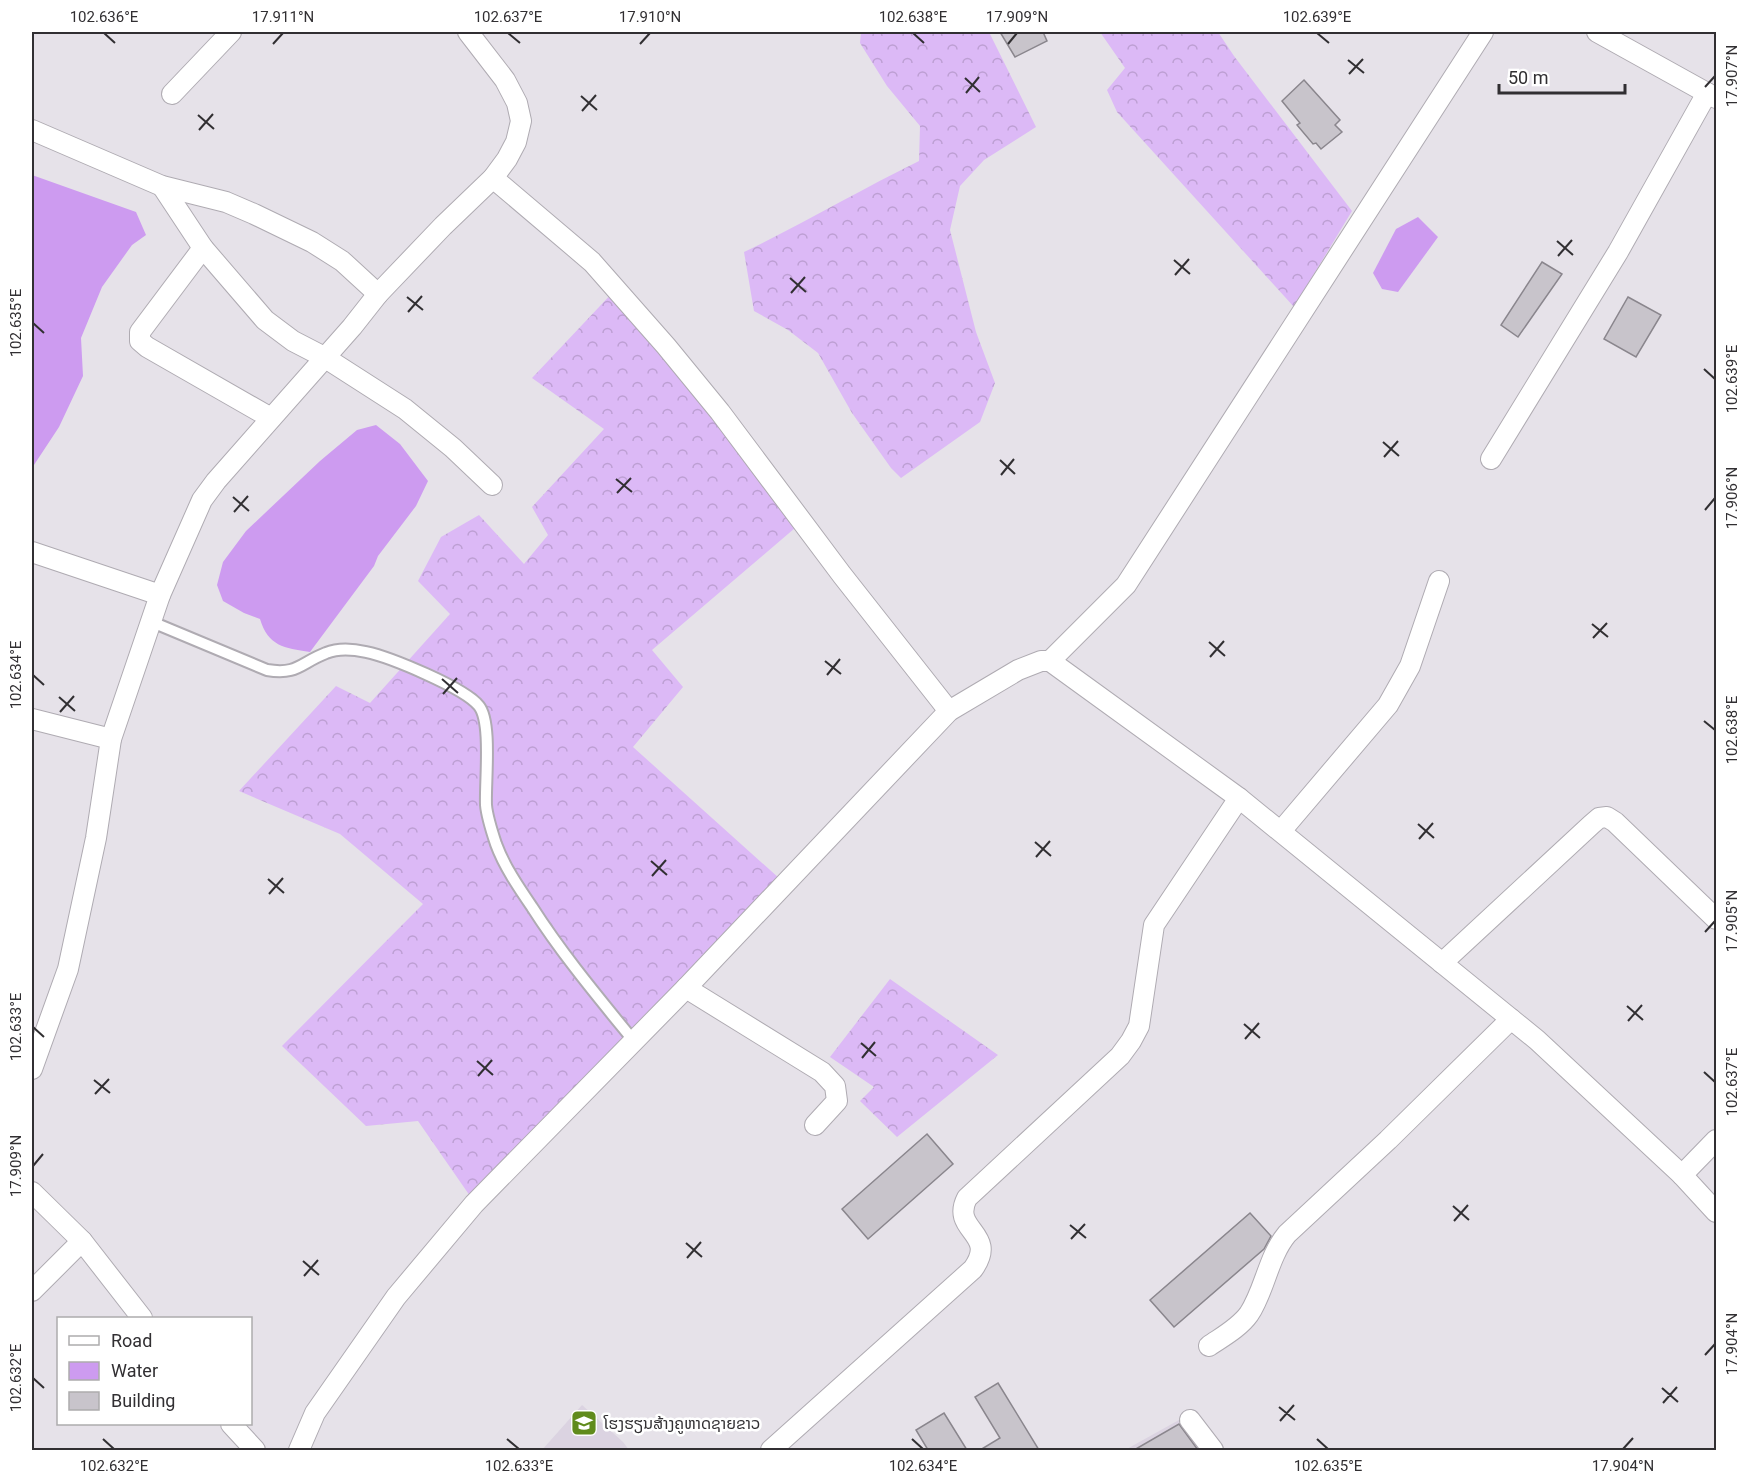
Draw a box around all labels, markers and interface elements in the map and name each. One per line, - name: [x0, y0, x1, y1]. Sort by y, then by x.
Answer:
- text: 102.636°E: [70, 8, 139, 26]
- text: 17.911°N: [252, 8, 314, 26]
- text: 102.637°E: [474, 8, 543, 26]
- text: 17.910°N: [619, 8, 681, 26]
- text: 102.638°E: [879, 8, 948, 26]
- text: 17.909°N: [986, 8, 1048, 26]
- text: 102.639°E: [1283, 8, 1352, 26]
- text: 17.907°N: [1723, 45, 1741, 107]
- scale bar: [1499, 57, 1625, 95]
- text: 50 m: [1508, 67, 1548, 88]
- text: 102.635°E: [7, 288, 25, 357]
- text: 102.639°E: [1723, 344, 1741, 413]
- text: 17.906°N: [1723, 467, 1741, 529]
- text: 102.634°E: [7, 640, 25, 709]
- text: 102.638°E: [1723, 695, 1741, 764]
- text: 17.905°N: [1723, 890, 1741, 952]
- text: 102.633°E: [7, 992, 25, 1061]
- text: 102.637°E: [1723, 1047, 1741, 1116]
- text: 17.909°N: [7, 1135, 25, 1197]
- text: 17.904°N: [1723, 1313, 1741, 1375]
- legend: [57, 1317, 252, 1425]
- text: Road: [111, 1330, 152, 1351]
- text: 102.632°E: [7, 1343, 25, 1412]
- text: Water: [111, 1360, 158, 1381]
- text: Building: [111, 1390, 175, 1411]
- school or university icon: ໂຮງຮຽນສ້າງຄູຫາດຊາຍຂາວ: [569, 1408, 599, 1438]
- place label: ໂຮງຮຽນສ້າງຄູຫາດຊາຍຂາວ: [603, 1414, 760, 1434]
- text: 102.632°E: [80, 1457, 149, 1475]
- text: 102.633°E: [485, 1457, 554, 1475]
- text: 102.634°E: [889, 1457, 958, 1475]
- text: 102.635°E: [1294, 1457, 1363, 1475]
- text: 17.904°N: [1592, 1457, 1654, 1475]

